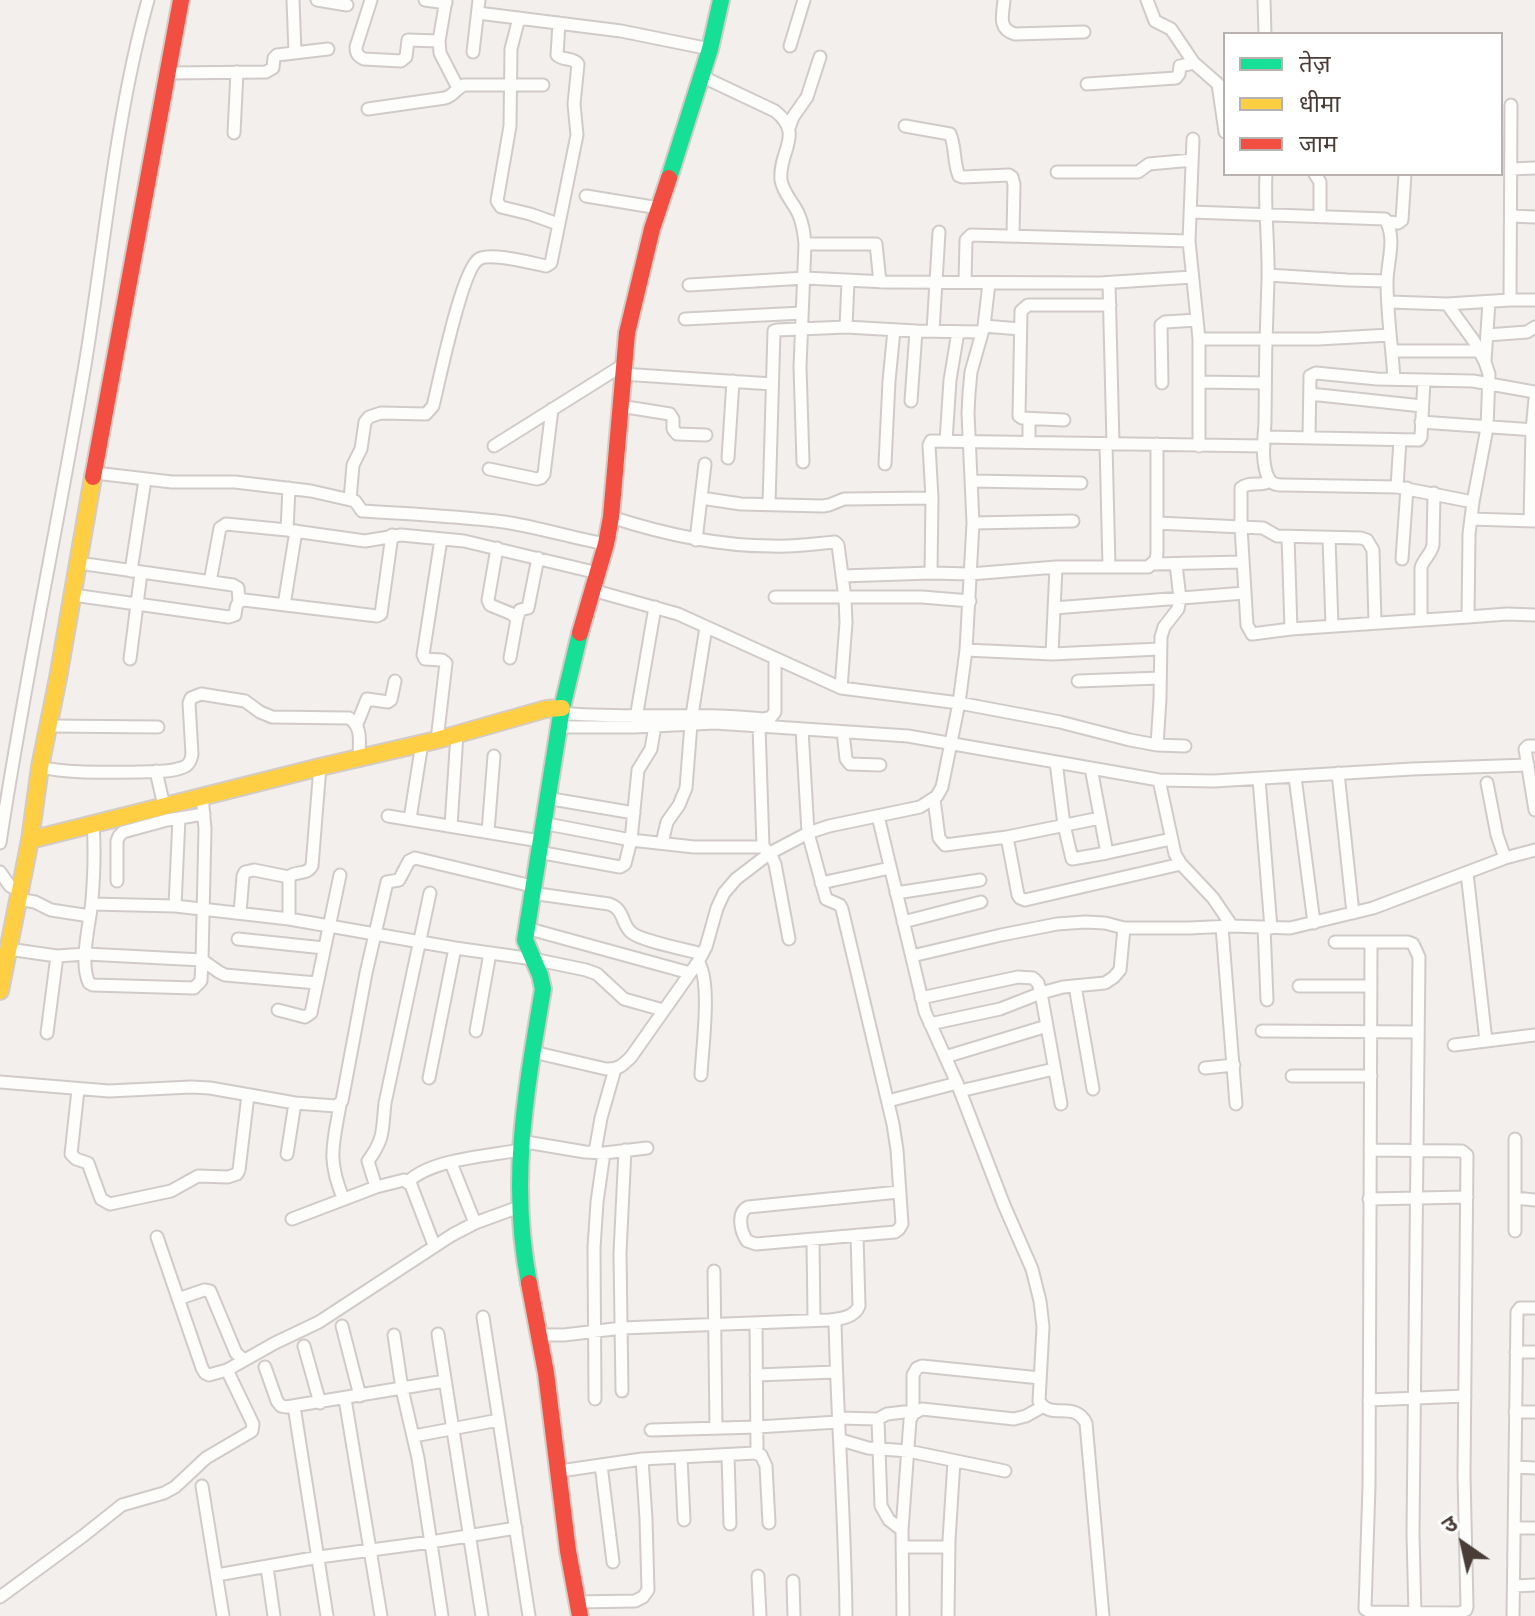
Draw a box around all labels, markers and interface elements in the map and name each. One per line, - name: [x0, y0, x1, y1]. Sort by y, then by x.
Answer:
- legend: [1223, 32, 1503, 176]
- text: तेज़: [1299, 46, 1331, 79]
- text: धीमा: [1299, 86, 1341, 119]
- text: जाम: [1299, 126, 1337, 159]
- north arrow: [1423, 1504, 1503, 1584]
- text: उ: [1436, 1508, 1463, 1540]

